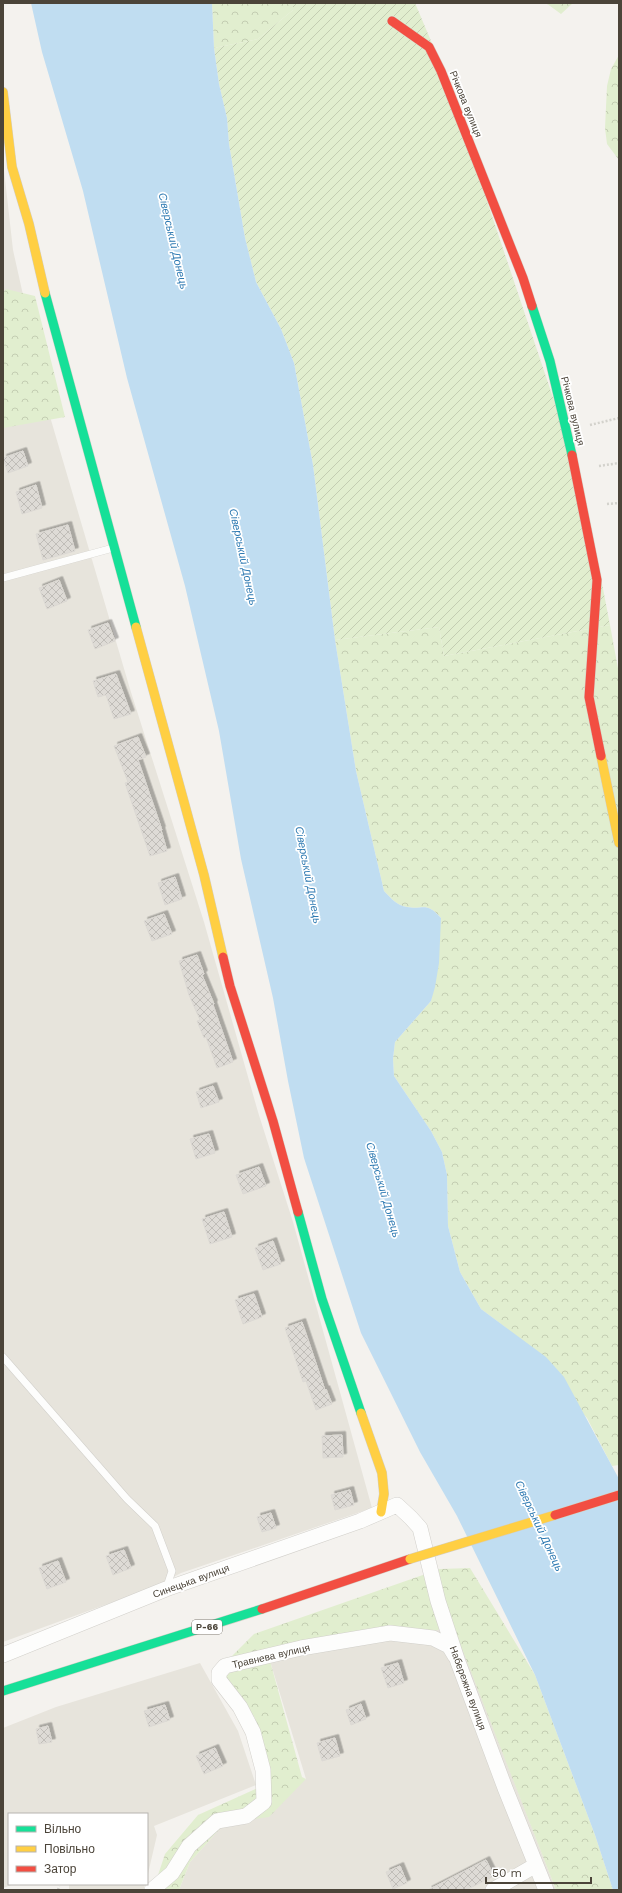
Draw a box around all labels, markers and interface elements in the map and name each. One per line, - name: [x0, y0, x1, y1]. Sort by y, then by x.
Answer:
- street label: Річкова вулиця: [448, 69, 484, 139]
- water label: Сіверський Донець: [156, 191, 190, 291]
- street label: Річкова вулиця: [559, 375, 587, 447]
- water label: Сіверський Донець: [226, 507, 260, 607]
- water label: Сіверський Донець: [292, 825, 324, 925]
- water label: Сіверський Донець: [363, 1141, 403, 1239]
- water label: Сіверський Донець: [512, 1479, 566, 1574]
- street label: Синецька вулиця: [151, 1562, 231, 1600]
- road number: Р-66: [192, 1620, 222, 1634]
- street label: Травнева вулиця: [231, 1642, 311, 1670]
- street label: Набережна вулиця: [448, 1644, 488, 1732]
- legend: [8, 1813, 148, 1885]
- text: Вільно: [44, 1822, 82, 1836]
- text: Повільно: [44, 1842, 95, 1856]
- scale bar: [486, 1859, 591, 1885]
- text: Затор: [44, 1862, 77, 1876]
- text: 50 m: [492, 1866, 522, 1880]

